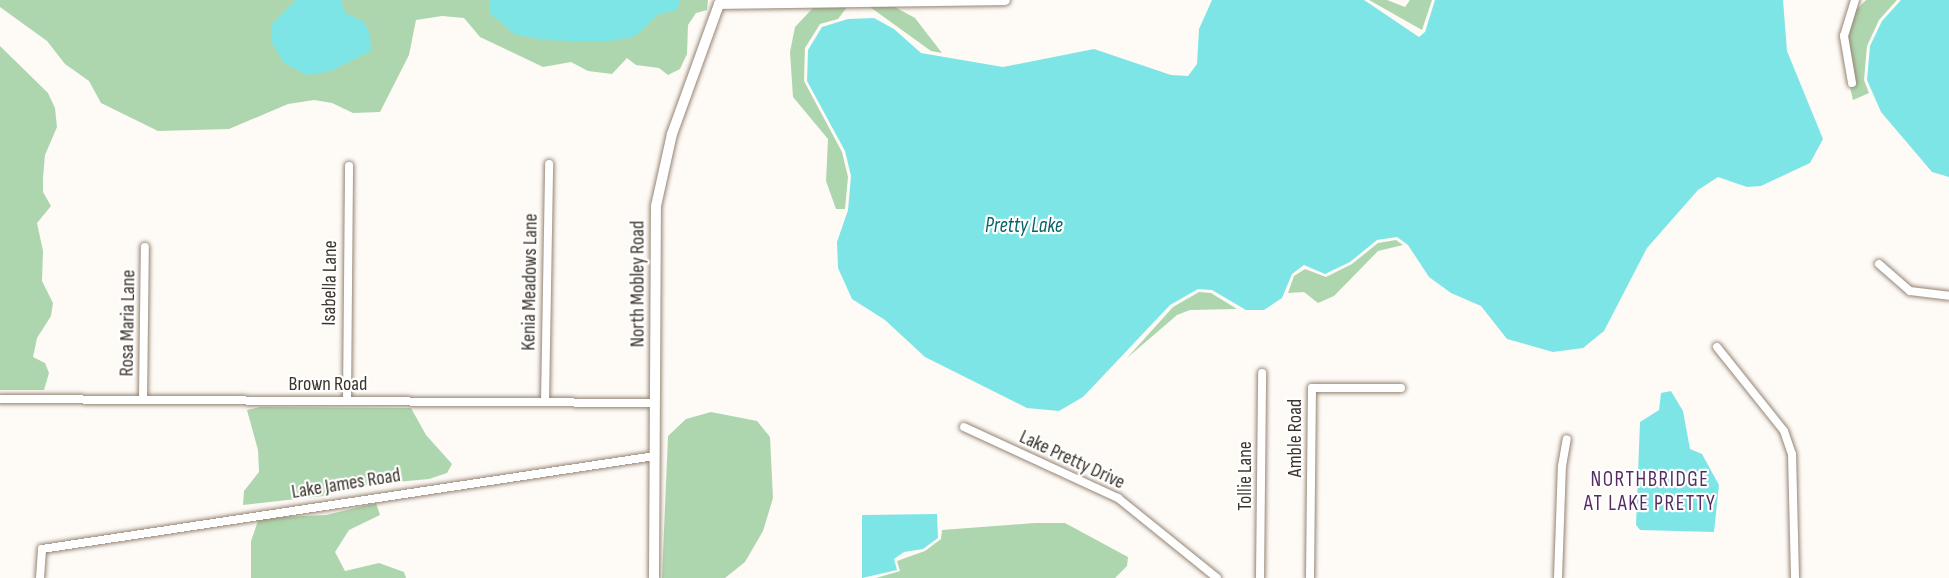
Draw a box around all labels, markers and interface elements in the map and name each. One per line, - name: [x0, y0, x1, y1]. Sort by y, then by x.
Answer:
- street label: Kenia Meadows Lane: [517, 213, 543, 351]
- water label: Pretty Lake: [985, 213, 1063, 239]
- street label: North Mobley Road: [626, 221, 650, 347]
- street label: Isabella Lane: [317, 240, 343, 326]
- street label: Rosa Maria Lane: [115, 269, 141, 377]
- street label: Brown Road: [289, 372, 367, 396]
- street label: Amble Road: [1283, 399, 1307, 477]
- street label: Lake Pretty Drive: [1015, 425, 1129, 495]
- street label: Tollie Lane: [1233, 441, 1257, 511]
- street label: Lake James Road: [290, 464, 402, 504]
- district label: NORTHBRIDGE AT LAKE PRETTY: [1584, 467, 1716, 517]

